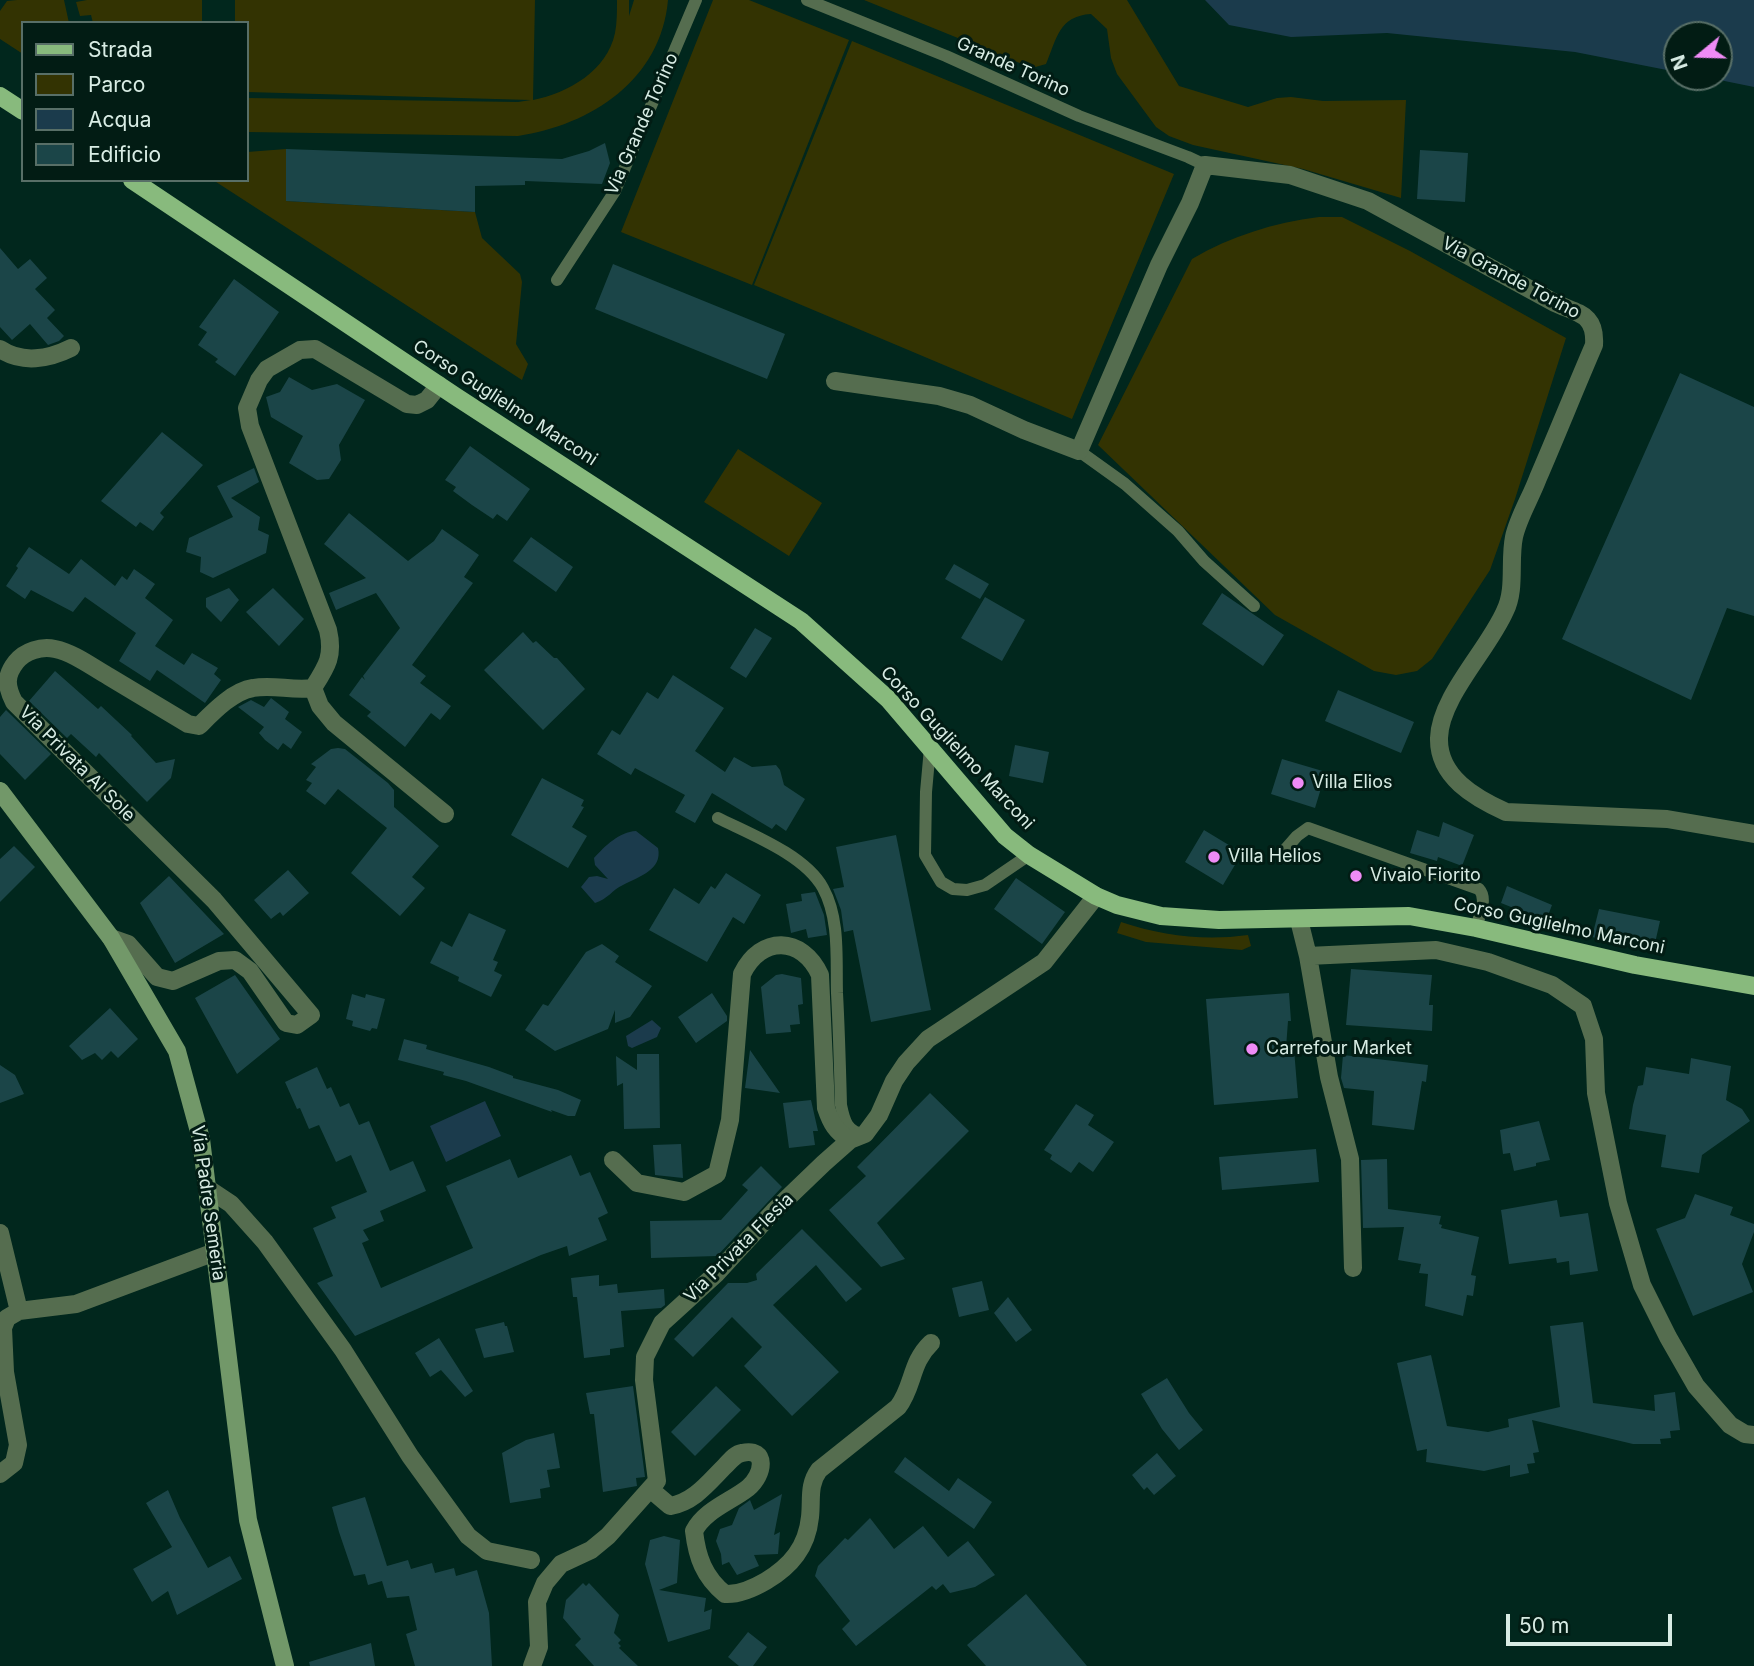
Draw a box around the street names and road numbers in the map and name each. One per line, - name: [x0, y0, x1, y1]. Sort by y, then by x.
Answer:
- street label: Grande Torino: [953, 32, 1073, 102]
- street label: Via Grande Torino: [601, 50, 683, 198]
- street label: Via Grande Torino: [1438, 232, 1584, 324]
- street label: Corso Guglielmo Marconi: [409, 335, 601, 471]
- street label: Corso Guglielmo Marconi: [876, 662, 1038, 834]
- street label: Via Privata Al Sole: [14, 701, 140, 827]
- street label: Corso Guglielmo Marconi: [1451, 893, 1667, 959]
- street label: Via Padre Semeria: [186, 1124, 230, 1282]
- street label: Via Privata Flesia: [680, 1189, 798, 1307]

